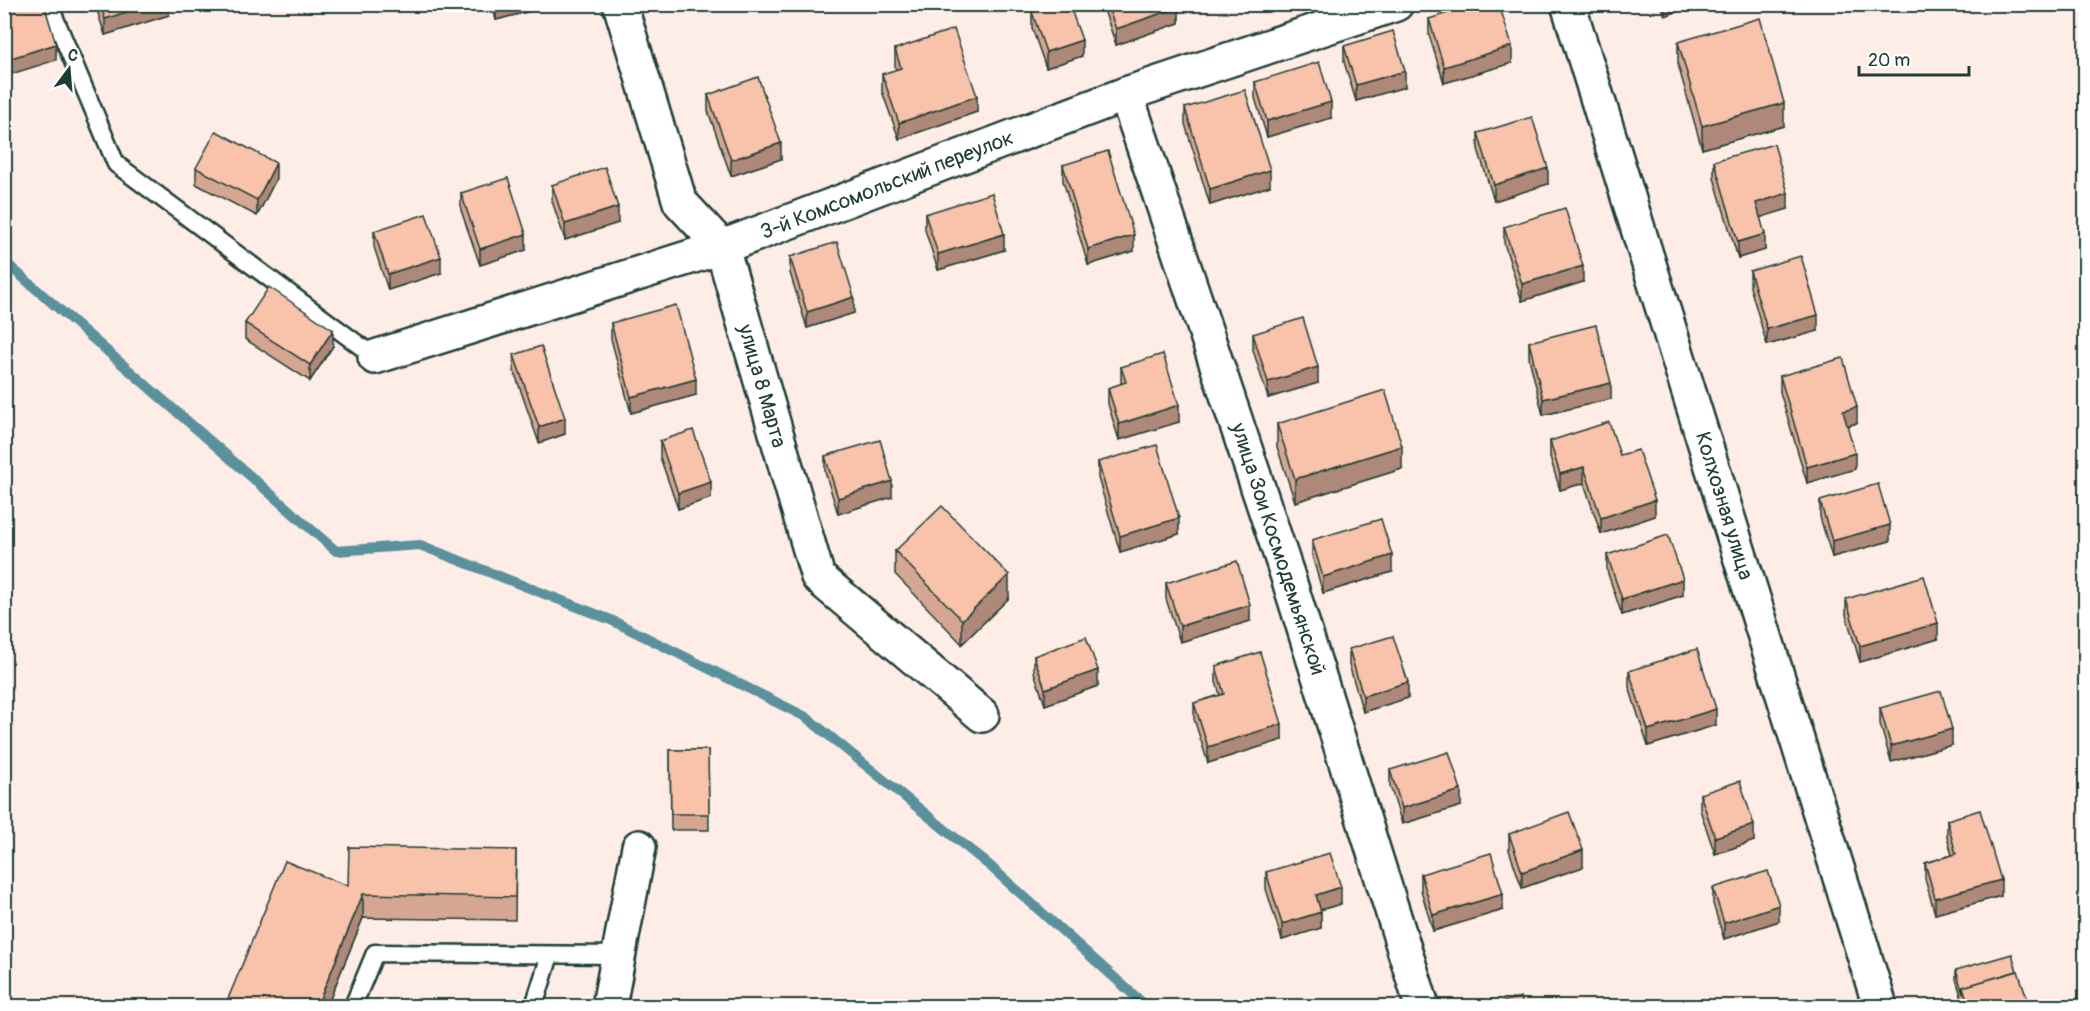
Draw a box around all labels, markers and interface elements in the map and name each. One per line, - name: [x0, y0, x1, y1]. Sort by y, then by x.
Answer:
- north arrow: [39, 39, 99, 99]
- scale bar: [1859, 39, 1968, 77]
- text: С: [65, 45, 80, 67]
- text: 20 m: [1868, 49, 1910, 72]
- street label: 3-й Комсомольский переулок: [757, 124, 1018, 246]
- street label: улица 8 Марта: [731, 320, 792, 451]
- street label: улица Зои Космодемьянской: [1224, 419, 1332, 678]
- street label: Колхозная улица: [1689, 429, 1759, 583]

